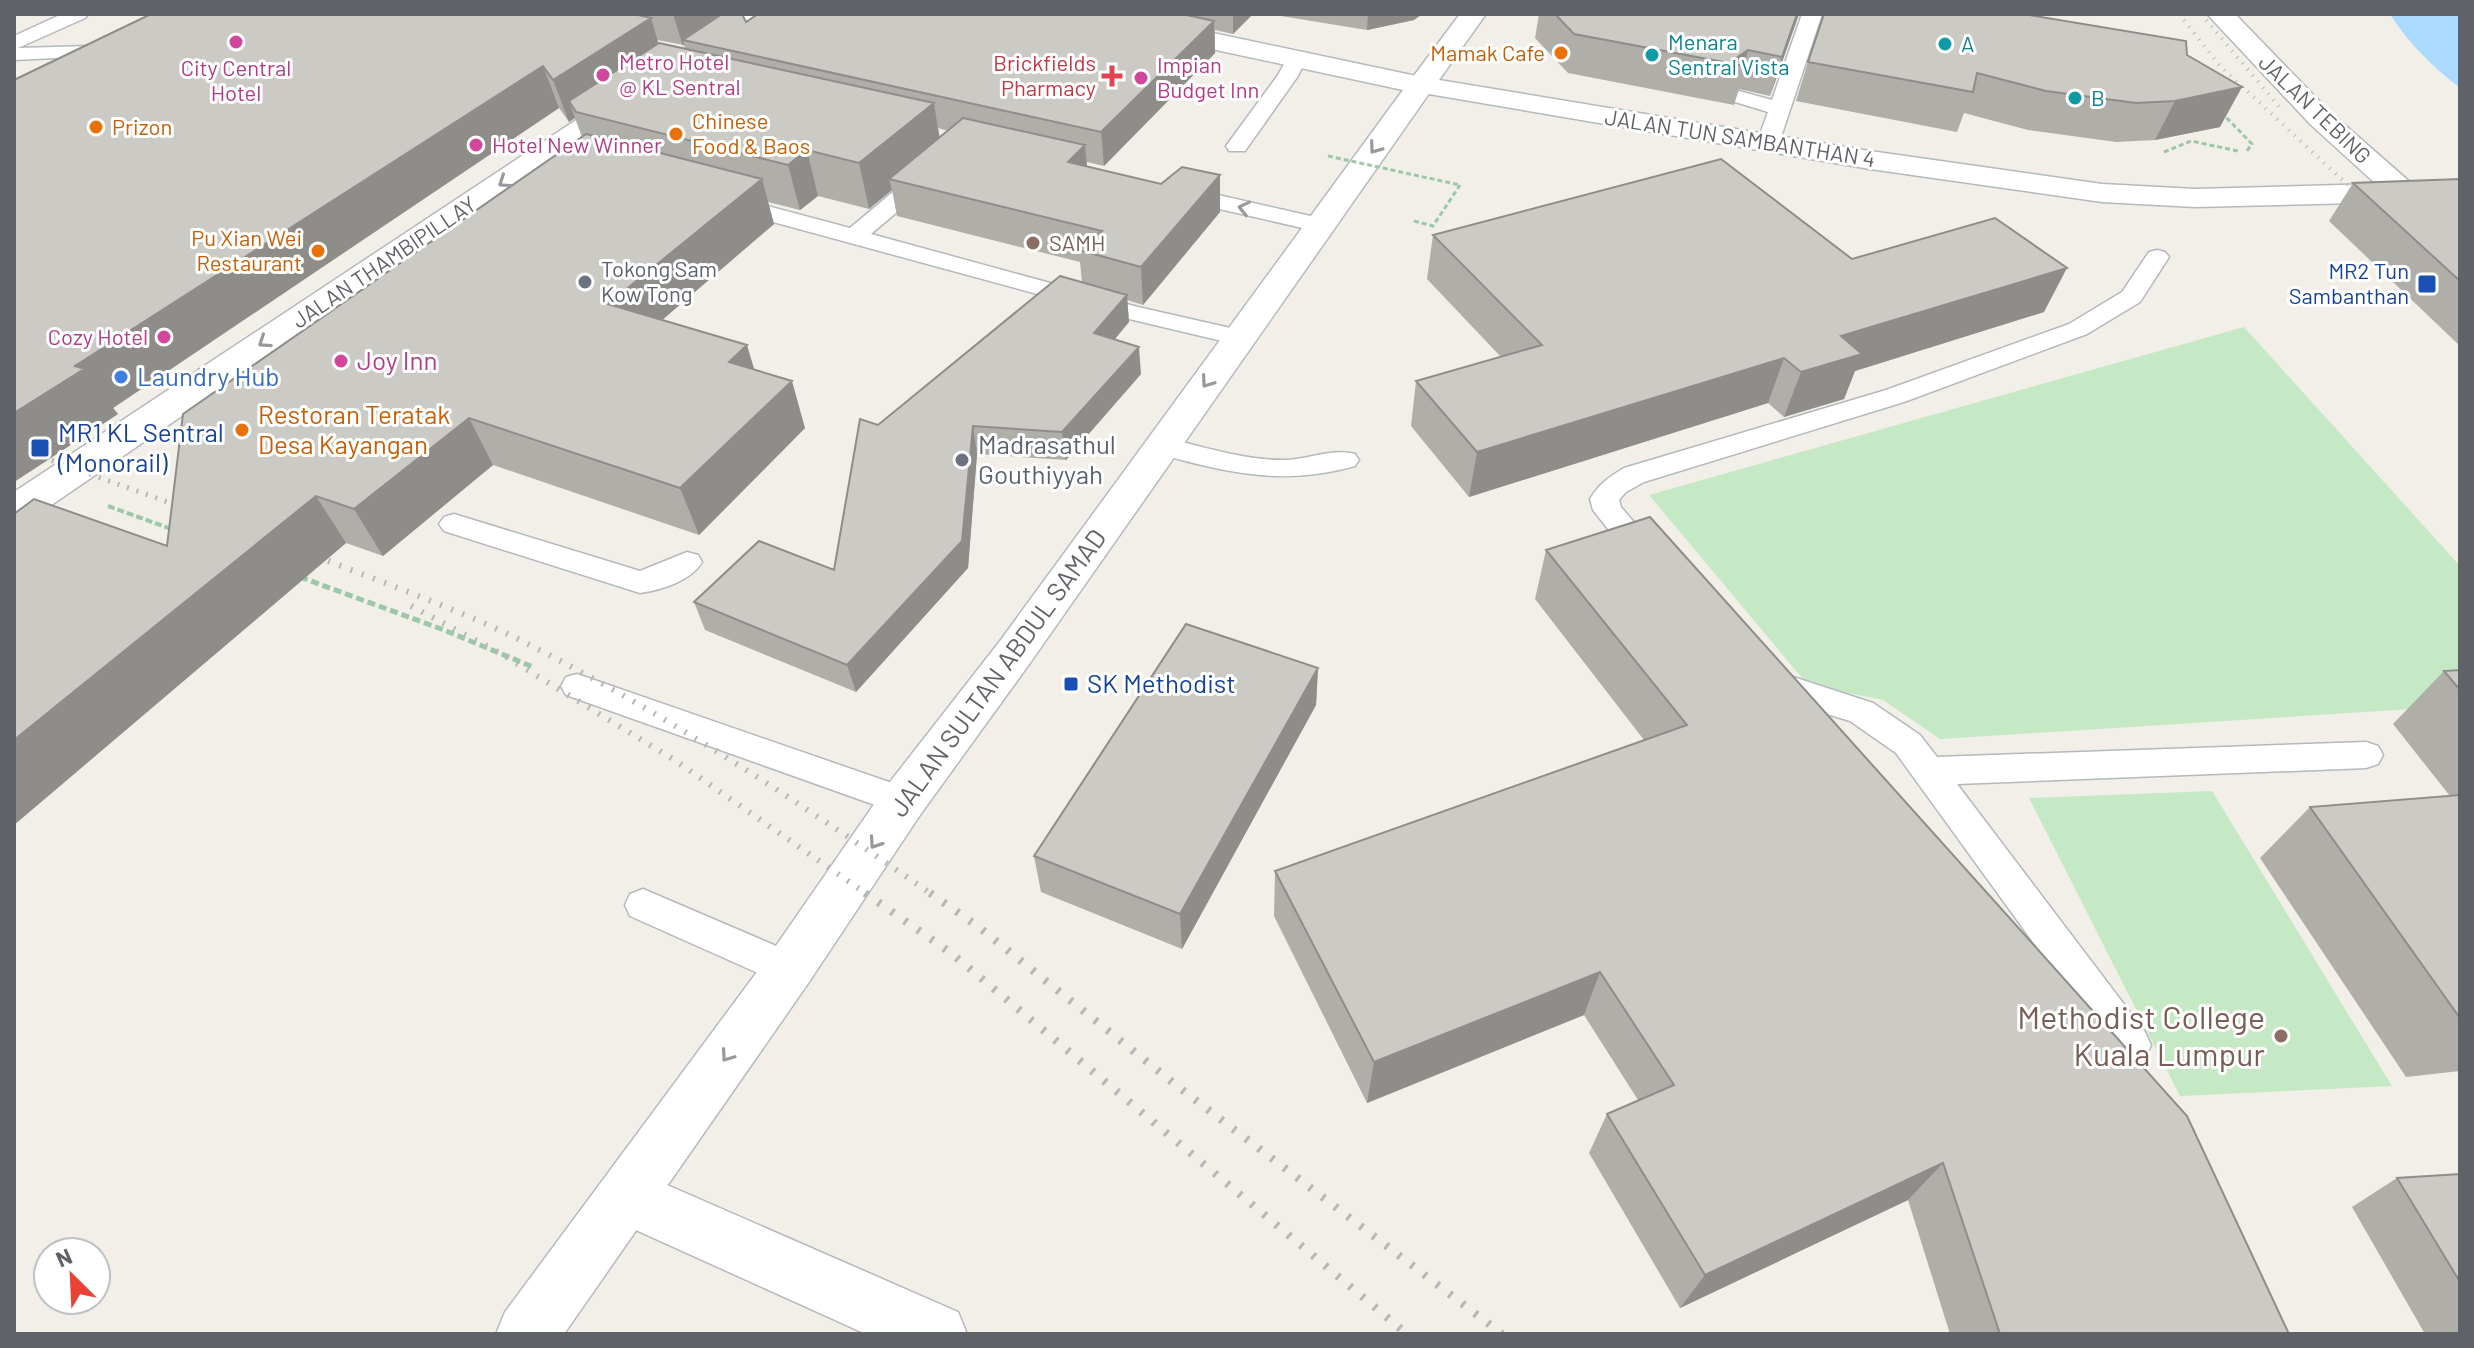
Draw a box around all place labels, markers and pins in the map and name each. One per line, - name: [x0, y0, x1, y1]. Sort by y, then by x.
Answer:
- place label: Menara Sentral Vista: [1668, 28, 1789, 79]
- place label: A: [1961, 30, 1974, 56]
- marker: City Central Hotel: [227, 33, 245, 51]
- marker: A: [1936, 35, 1954, 53]
- place label: Mamak Cafe: [1430, 39, 1545, 65]
- marker: Mamak Cafe: [1552, 44, 1570, 62]
- marker: Menara Sentral Vista: [1643, 46, 1661, 64]
- place label: Metro Hotel @ KL Sentral: [619, 48, 741, 99]
- place label: Brickfields Pharmacy: [993, 49, 1096, 100]
- place label: Impian Budget Inn: [1157, 51, 1259, 102]
- place label: City Central Hotel: [181, 54, 291, 105]
- marker: Metro Hotel @ KL Sentral: [594, 66, 612, 84]
- marker: Brickfields Pharmacy: [1103, 67, 1121, 85]
- marker: Impian Budget Inn: [1132, 69, 1150, 87]
- place label: B: [2091, 84, 2105, 110]
- marker: B: [2066, 89, 2084, 107]
- place label: Chinese Food & Baos: [692, 107, 810, 158]
- place label: Prizon: [112, 113, 172, 139]
- marker: Prizon: [87, 118, 105, 136]
- marker: Chinese Food & Baos: [667, 125, 685, 143]
- place label: Hotel New Winner: [492, 131, 662, 157]
- marker: Hotel New Winner: [467, 136, 485, 154]
- place label: Pu Xian Wei Restaurant: [191, 224, 302, 275]
- place label: SAMH: [1049, 229, 1105, 255]
- marker: SAMH: [1024, 234, 1042, 252]
- marker: Pu Xian Wei Restaurant: [309, 242, 327, 260]
- place label: Tokong Sam Kow Tong: [601, 255, 717, 306]
- place label: MR2 Tun Sambanthan: [2289, 257, 2409, 308]
- marker: Tokong Sam Kow Tong: [576, 273, 594, 291]
- marker: MR2 Tun Sambanthan: [2416, 273, 2438, 295]
- place label: Cozy Hotel: [48, 323, 148, 349]
- marker: Cozy Hotel: [155, 328, 173, 346]
- place label: Joy Inn: [357, 344, 438, 375]
- marker: Joy Inn: [332, 352, 350, 370]
- place label: Laundry Hub: [137, 360, 280, 391]
- marker: Laundry Hub: [112, 368, 130, 386]
- place label: Restoran Teratak Desa Kayangan: [258, 398, 450, 459]
- place label: MR1 KL Sentral (Monorail): [57, 416, 224, 477]
- marker: Restoran Teratak Desa Kayangan: [233, 421, 251, 439]
- place label: Madrasathul Gouthiyyah: [978, 428, 1116, 489]
- marker: MR1 KL Sentral (Monorail): [29, 437, 51, 459]
- marker: Madrasathul Gouthiyyah: [953, 451, 971, 469]
- place label: SK Methodist: [1087, 667, 1236, 698]
- marker: SK Methodist: [1062, 675, 1080, 693]
- place label: Methodist College Kuala Lumpur: [2017, 997, 2265, 1072]
- marker: Methodist College Kuala Lumpur: [2272, 1027, 2290, 1045]

